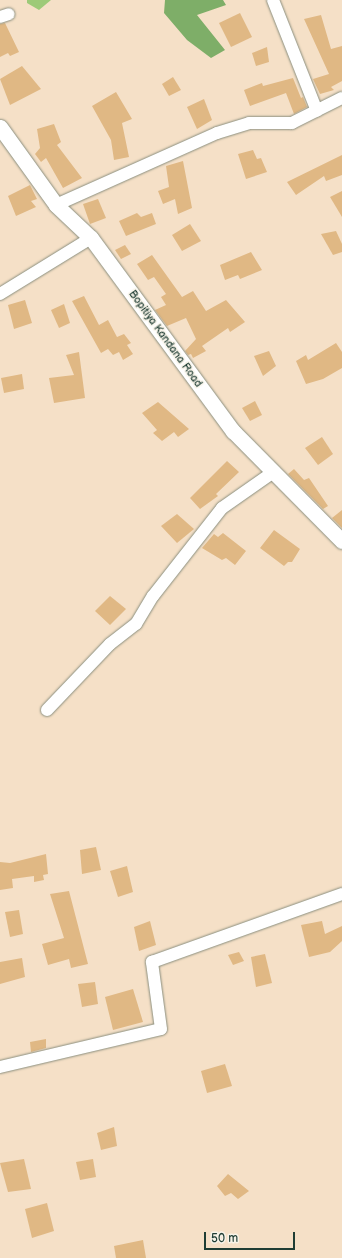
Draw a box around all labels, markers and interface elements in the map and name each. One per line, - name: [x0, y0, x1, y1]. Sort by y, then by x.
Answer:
- street label: Bopitiya Kandana Road: [125, 288, 205, 390]
- scale bar: [206, 1224, 297, 1250]
- text: 50 m: [211, 1231, 238, 1246]

